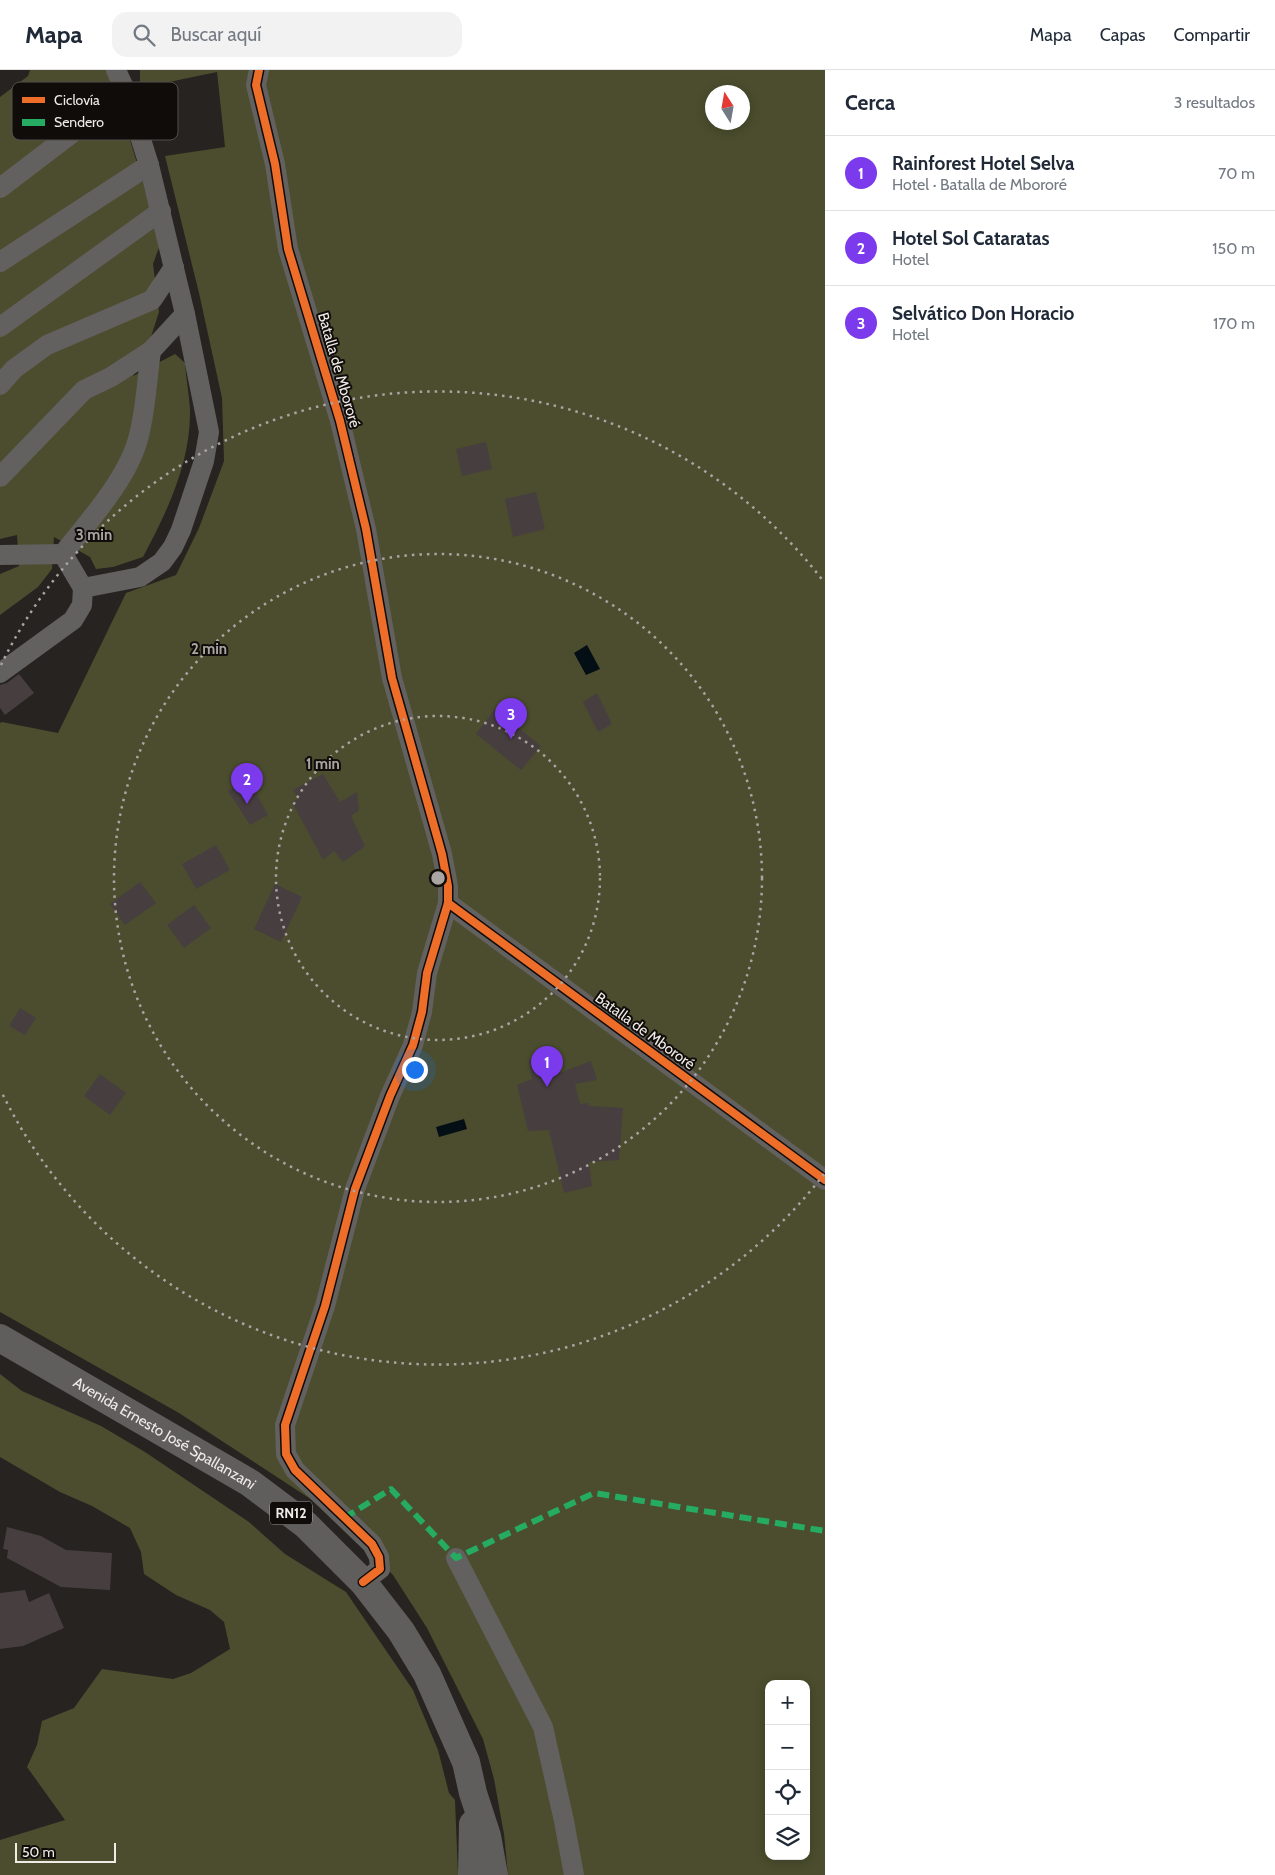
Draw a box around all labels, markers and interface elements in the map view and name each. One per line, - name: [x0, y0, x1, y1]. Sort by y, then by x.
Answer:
- search box: [112, 12, 462, 57]
- text: Mapa: [25, 20, 82, 49]
- icon: search: [130, 21, 158, 49]
- text: Buscar aquí: [170, 23, 261, 46]
- text: Mapa: [1030, 24, 1072, 46]
- text: Capas: [1100, 24, 1146, 46]
- text: Compartir: [1174, 24, 1250, 46]
- legend: [12, 82, 178, 140]
- north arrow: [705, 85, 750, 130]
- text: Cerca: [845, 90, 895, 115]
- text: Ciclovía: [54, 91, 100, 109]
- text: 3 resultados: [1174, 93, 1255, 112]
- text: Sendero: [54, 113, 104, 131]
- text: Rainforest Hotel Selva: [892, 152, 1075, 175]
- text: 1: [858, 164, 864, 183]
- text: 70 m: [1218, 164, 1255, 183]
- text: Hotel · Batalla de Mbororé: [892, 175, 1067, 194]
- text: Hotel Sol Cataratas: [892, 227, 1049, 250]
- text: 2: [857, 239, 865, 258]
- text: 150 m: [1212, 239, 1255, 258]
- text: Hotel: [892, 250, 929, 269]
- text: Selvático Don Horacio: [892, 302, 1074, 325]
- street label: Batalla de Mbororé: [314, 310, 364, 430]
- text: 3: [857, 314, 865, 333]
- text: 170 m: [1213, 314, 1255, 333]
- text: Hotel: [892, 325, 929, 344]
- text: 3 min: [76, 526, 112, 544]
- text: 2 min: [191, 640, 227, 658]
- pin: 3: [495, 698, 527, 739]
- text: 1 min: [306, 755, 340, 773]
- pin: 2: [231, 763, 263, 804]
- centre of rings: [429, 869, 447, 887]
- street label: Batalla de Mbororé: [592, 989, 699, 1073]
- pin: 1: [531, 1046, 563, 1087]
- your location: [402, 1057, 428, 1083]
- street label: Avenida Ernesto José Spallanzani: [70, 1373, 259, 1493]
- road number: RN12: [270, 1502, 312, 1525]
- map controls: [765, 1680, 810, 1860]
- button: +: [765, 1680, 810, 1725]
- button: −: [765, 1725, 810, 1770]
- button: locate: [765, 1770, 810, 1815]
- button: layers: [765, 1815, 810, 1860]
- scale bar: [15, 1840, 116, 1863]
- text: 50 m: [22, 1843, 55, 1861]

